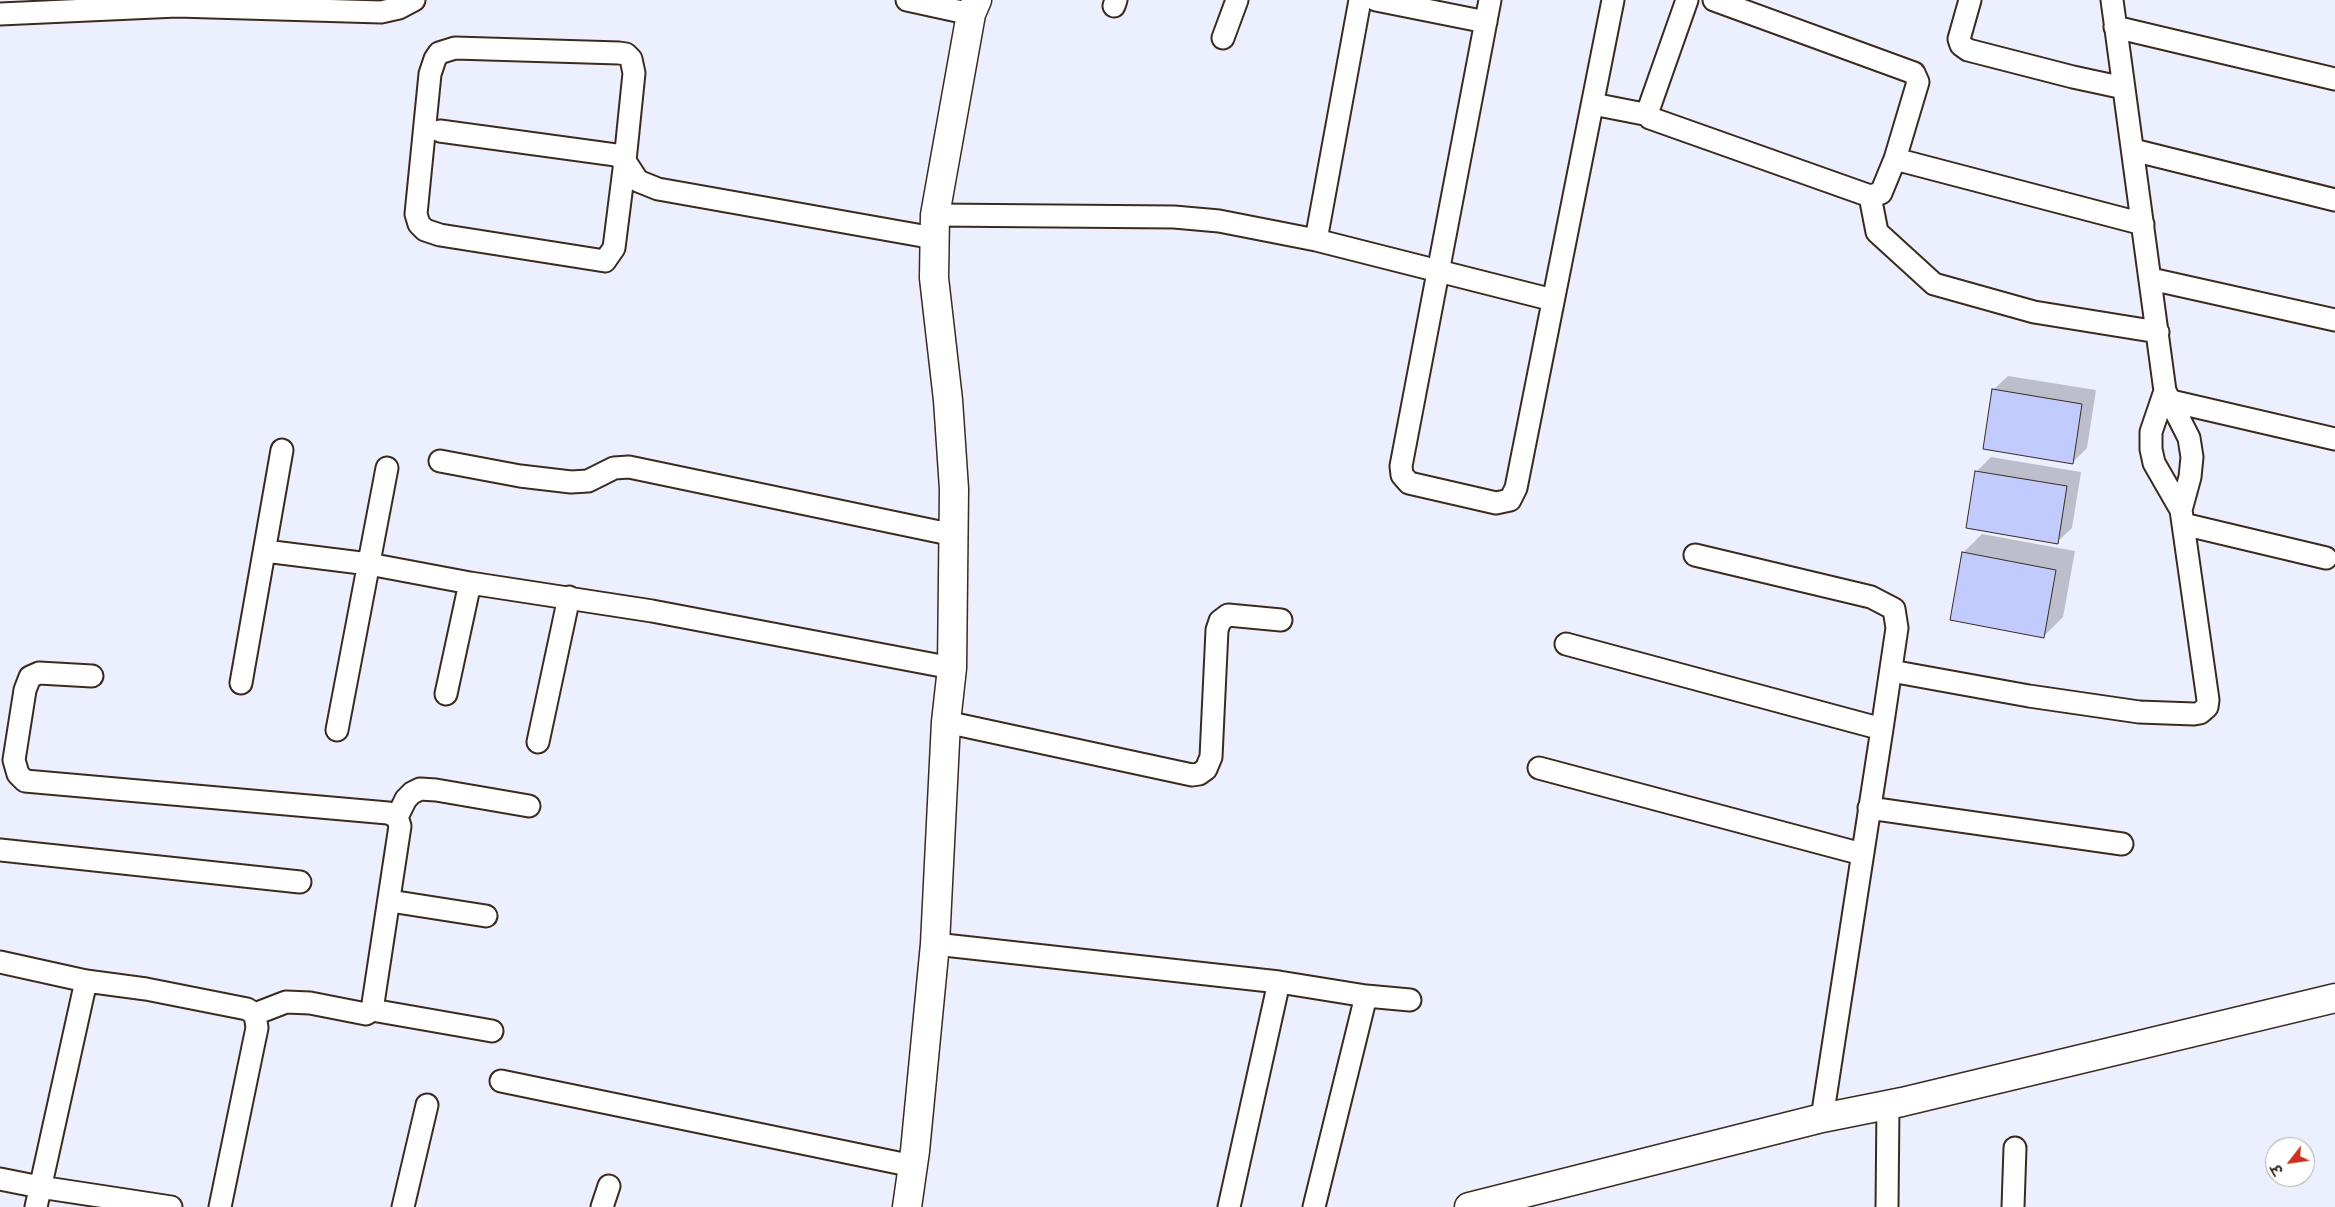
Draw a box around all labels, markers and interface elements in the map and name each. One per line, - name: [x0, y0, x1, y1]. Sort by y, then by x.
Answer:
- north arrow: [2265, 1137, 2315, 1187]
- text: उ: [2268, 1160, 2288, 1178]

